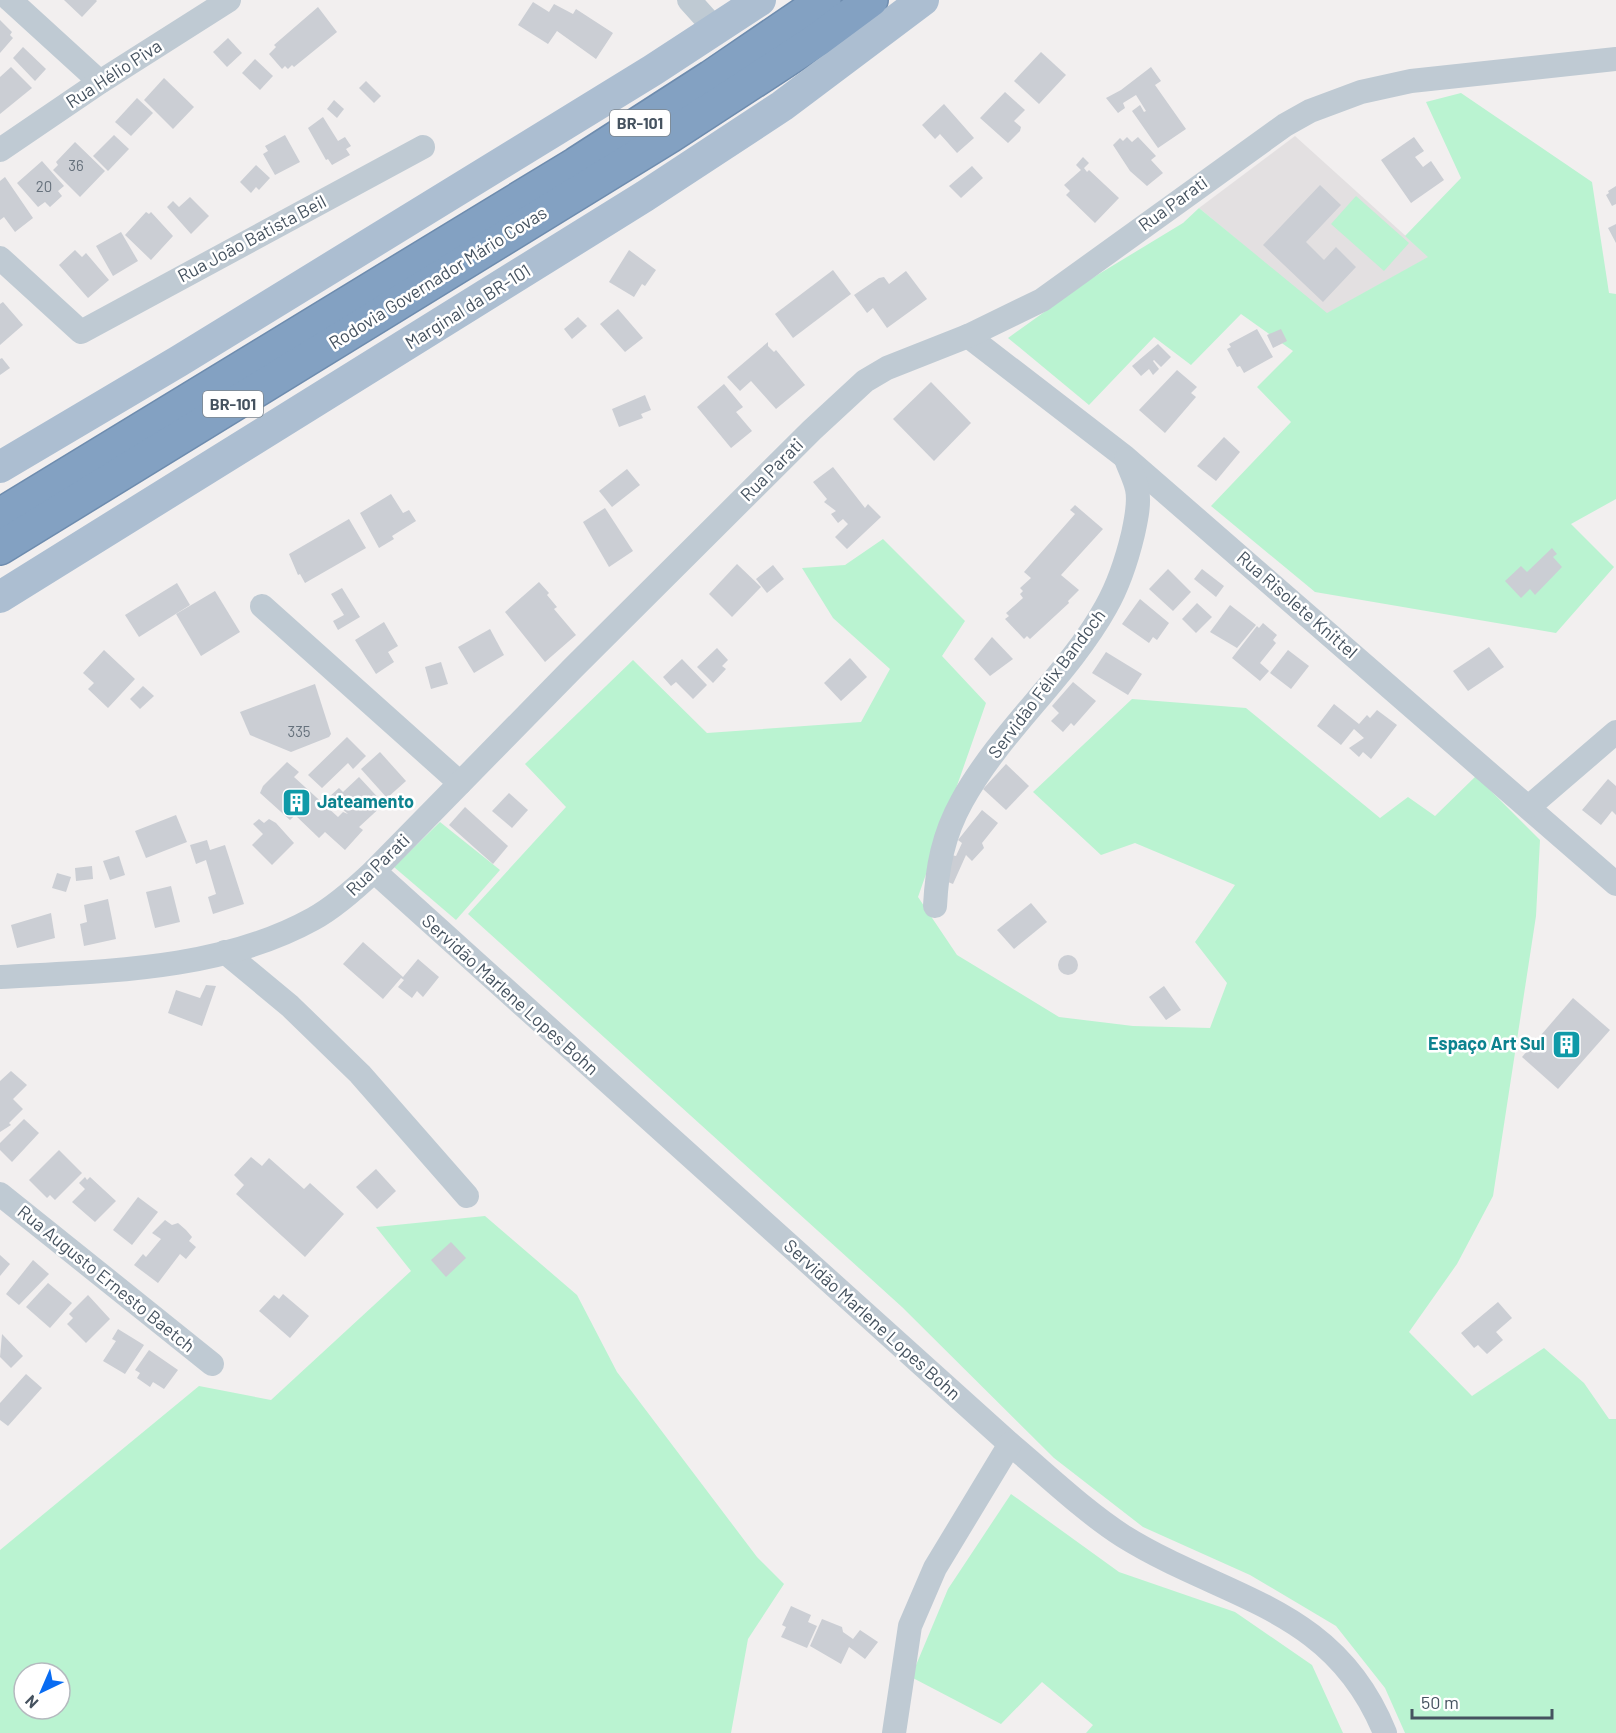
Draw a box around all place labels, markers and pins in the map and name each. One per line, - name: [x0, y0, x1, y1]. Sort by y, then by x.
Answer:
- building icon: Jateamento: [280, 786, 312, 818]
- place label: Jateamento: [317, 790, 414, 812]
- building icon: Espaço Art Sul: [1550, 1028, 1582, 1060]
- place label: Espaço Art Sul: [1428, 1032, 1545, 1054]

